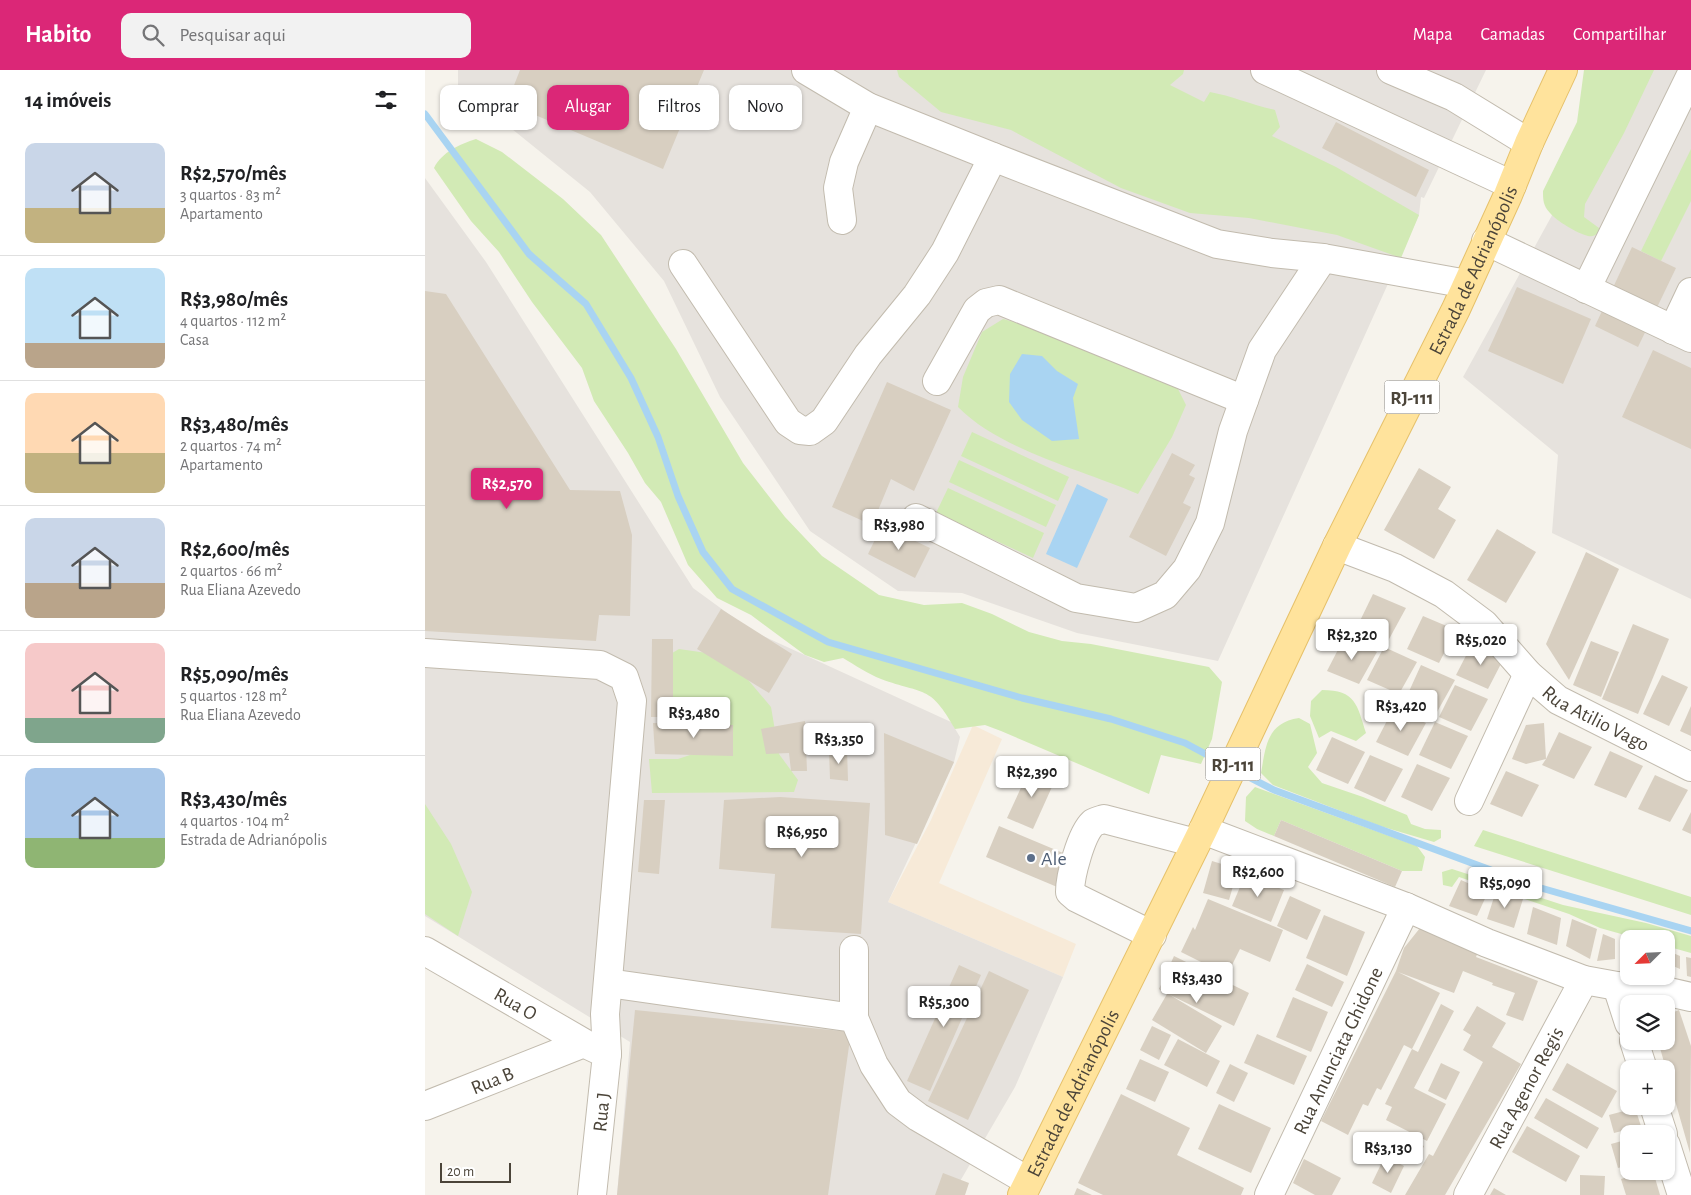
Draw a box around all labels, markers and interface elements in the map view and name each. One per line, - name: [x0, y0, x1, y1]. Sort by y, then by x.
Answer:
- search box: [121, 13, 471, 58]
- icon: search: [139, 21, 167, 49]
- text: Habito: [25, 23, 91, 47]
- text: Pesquisar aqui: [179, 26, 286, 45]
- text: Mapa: [1413, 26, 1452, 44]
- text: Camadas: [1480, 26, 1545, 44]
- text: Compartilhar: [1573, 26, 1666, 44]
- chip: Comprar: [440, 85, 537, 130]
- chip: Alugar: [547, 85, 629, 130]
- chip: Filtros: [639, 85, 719, 130]
- chip: Novo: [729, 85, 802, 130]
- icon: filters: [372, 86, 400, 114]
- text: 14 imóveis: [25, 90, 111, 111]
- icon: home: [65, 163, 125, 223]
- text: R$2,570/mês: [180, 163, 287, 184]
- street label: Estrada de Adrianópolis: [1426, 183, 1522, 358]
- text: 3 quartos · 83 m²: [180, 187, 281, 203]
- text: Apartamento: [180, 206, 263, 222]
- icon: home: [65, 288, 125, 348]
- text: R$3,980/mês: [180, 289, 288, 310]
- text: 4 quartos · 112 m²: [180, 313, 286, 329]
- text: Casa: [180, 332, 209, 348]
- road number: RJ-111: [1385, 381, 1439, 414]
- icon: home: [65, 413, 125, 473]
- text: R$3,480/mês: [180, 414, 288, 435]
- text: 2 quartos · 74 m²: [180, 438, 282, 454]
- text: Apartamento: [180, 457, 263, 473]
- pin: R$2,570: [461, 468, 553, 510]
- text: R$2,570: [482, 476, 532, 492]
- pin: R$3,980: [853, 508, 945, 551]
- text: R$3,980: [873, 517, 925, 533]
- icon: home: [65, 538, 125, 598]
- text: R$2,600/mês: [180, 539, 289, 560]
- text: 2 quartos · 66 m²: [180, 563, 282, 579]
- text: Rua Eliana Azevedo: [180, 582, 301, 598]
- pin: R$2,320: [1306, 618, 1398, 661]
- pin: R$5,020: [1435, 624, 1527, 666]
- text: R$2,320: [1327, 627, 1377, 643]
- text: R$5,020: [1455, 632, 1507, 648]
- icon: home: [65, 663, 125, 723]
- text: R$5,090/mês: [180, 664, 289, 685]
- street label: Rua Atilio Vago: [1538, 682, 1652, 755]
- text: 5 quartos · 128 m²: [180, 688, 287, 704]
- pin: R$3,420: [1355, 690, 1447, 732]
- pin: R$3,480: [648, 696, 740, 739]
- text: R$3,420: [1375, 698, 1427, 714]
- text: R$3,480: [668, 705, 720, 721]
- text: Rua Eliana Azevedo: [180, 707, 301, 723]
- pin: R$3,350: [793, 722, 885, 765]
- text: R$3,350: [814, 731, 864, 747]
- road number: RJ-111: [1205, 748, 1261, 781]
- pin: R$2,390: [986, 756, 1078, 798]
- text: R$2,390: [1007, 764, 1057, 780]
- icon: home: [65, 788, 125, 848]
- text: R$3,430/mês: [180, 789, 287, 810]
- text: 4 quartos · 104 m²: [180, 813, 289, 829]
- pin: R$6,950: [756, 816, 848, 858]
- text: R$6,950: [776, 824, 828, 840]
- text: Estrada de Adrianópolis: [180, 832, 327, 848]
- place label: Ale: [1041, 849, 1067, 869]
- marker: Ale: [1025, 852, 1037, 864]
- pin: R$2,600: [1212, 856, 1304, 898]
- text: R$2,600: [1232, 864, 1284, 880]
- pin: R$5,090: [1459, 866, 1551, 909]
- text: R$5,090: [1479, 875, 1531, 891]
- north arrow: [1620, 930, 1675, 985]
- map controls: [1620, 930, 1675, 1180]
- pin: R$3,430: [1151, 962, 1243, 1004]
- street label: Rua Anunciata Ghidone: [1290, 964, 1387, 1138]
- text: R$3,430: [1172, 970, 1222, 986]
- street label: Rua O: [490, 984, 540, 1025]
- pin: R$5,300: [898, 986, 990, 1028]
- text: R$5,300: [919, 994, 969, 1010]
- button: layers: [1620, 995, 1675, 1050]
- street label: Estrada de Adrianópolis: [1024, 1006, 1123, 1180]
- street label: Rua Agenor Regis: [1486, 1024, 1568, 1152]
- button: +: [1620, 1060, 1675, 1115]
- street label: Rua B: [468, 1063, 517, 1098]
- street label: Rua J: [590, 1091, 614, 1133]
- button: −: [1620, 1125, 1675, 1180]
- pin: R$3,130: [1342, 1132, 1434, 1174]
- text: R$3,130: [1364, 1140, 1412, 1156]
- scale bar: [440, 1160, 511, 1183]
- text: 20 m: [447, 1165, 474, 1179]

